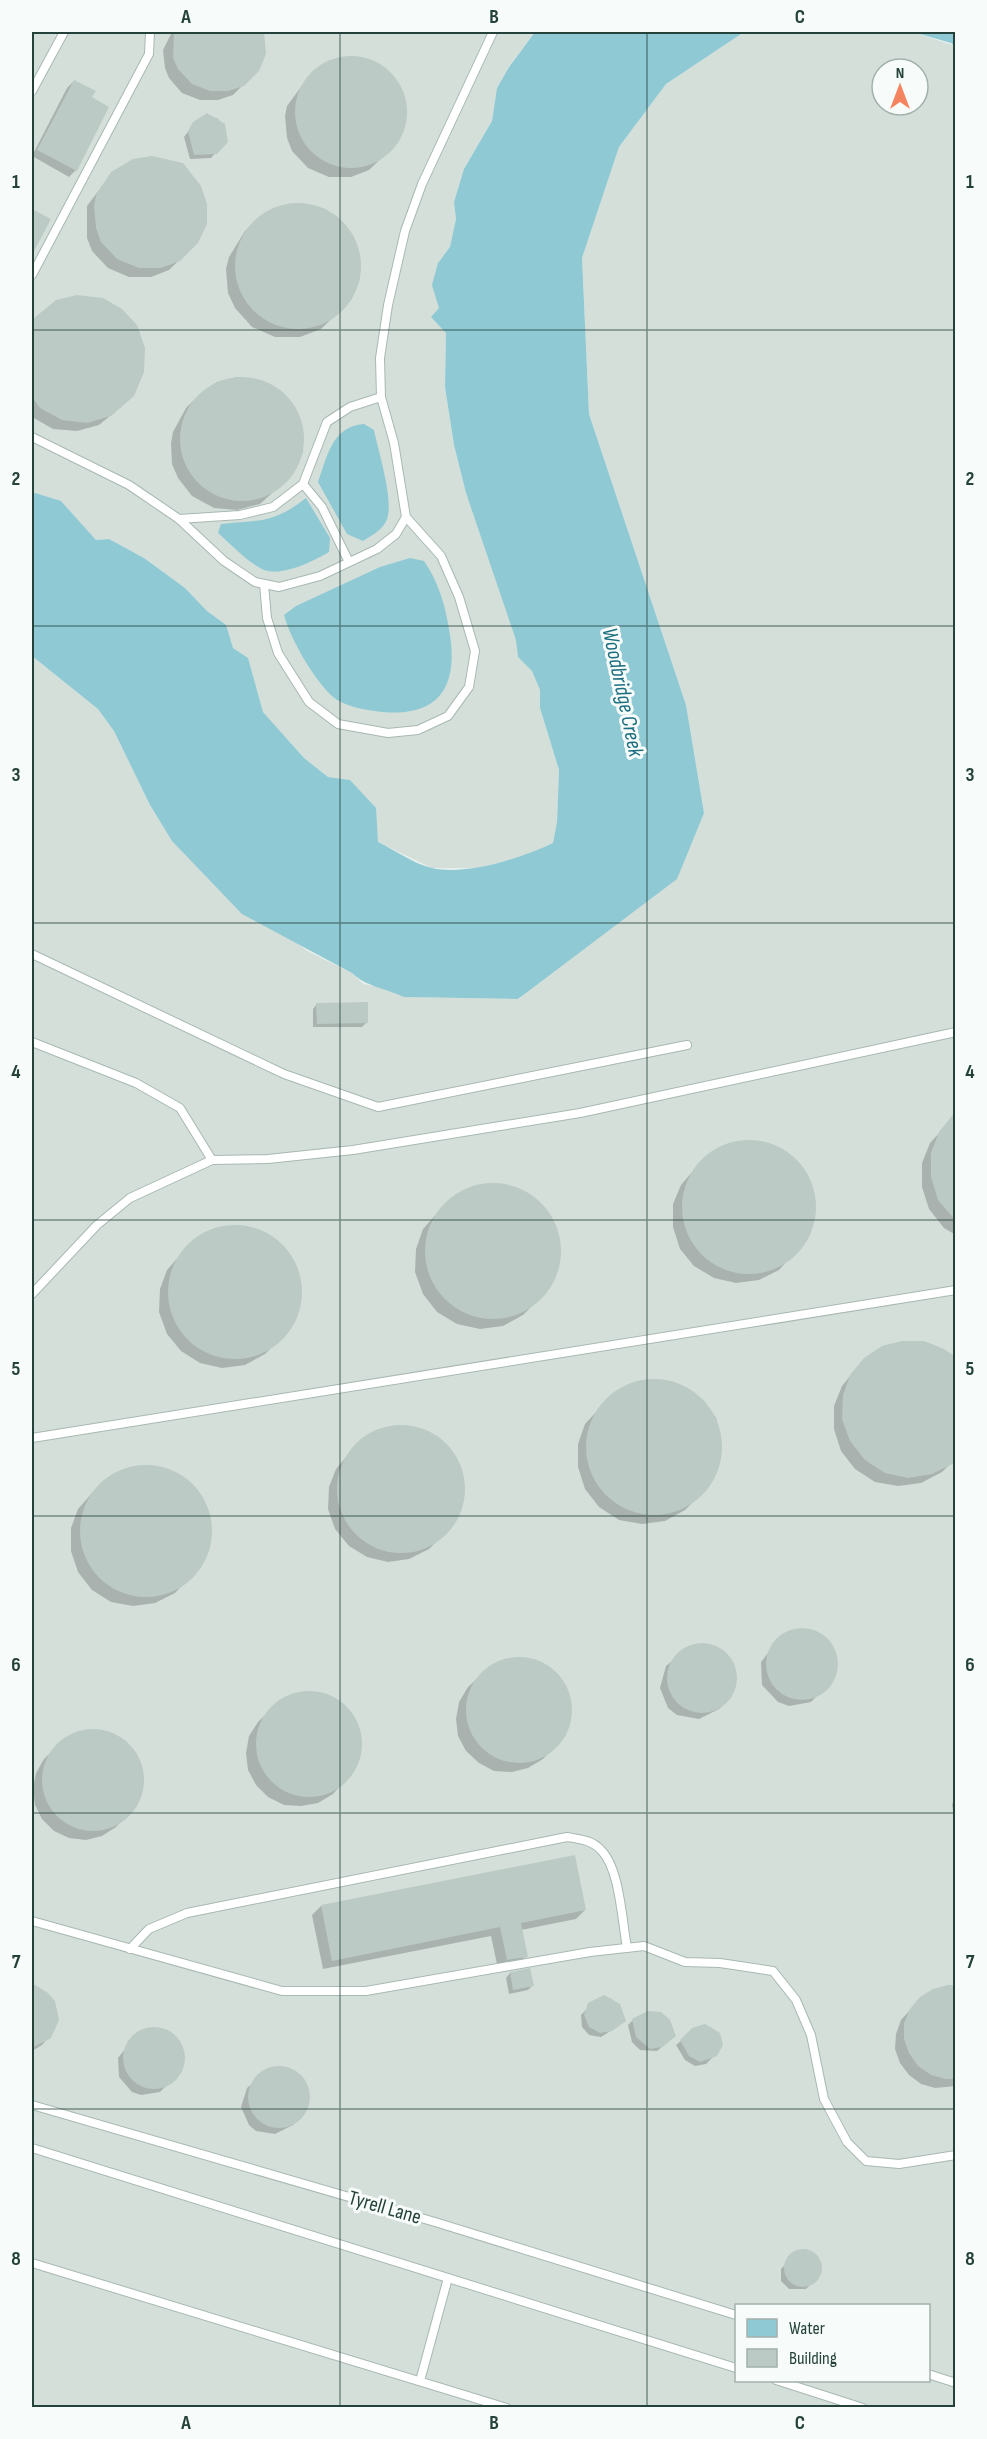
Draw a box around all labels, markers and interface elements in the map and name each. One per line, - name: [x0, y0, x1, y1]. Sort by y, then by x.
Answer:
- text: A: [180, 5, 191, 29]
- text: B: [489, 5, 499, 29]
- text: C: [795, 5, 805, 29]
- north arrow: [870, 57, 930, 117]
- text: N: [896, 64, 904, 83]
- text: 1: [12, 170, 20, 194]
- text: 1: [966, 170, 974, 194]
- text: 2: [12, 467, 20, 491]
- text: 2: [966, 467, 974, 491]
- water label: Woodbridge Creek: [596, 625, 650, 760]
- text: 3: [12, 763, 21, 787]
- text: 3: [966, 763, 975, 787]
- text: 4: [11, 1060, 21, 1084]
- text: 4: [965, 1060, 975, 1084]
- text: 5: [12, 1357, 21, 1381]
- text: 5: [966, 1357, 975, 1381]
- text: 6: [11, 1653, 21, 1677]
- text: 6: [965, 1653, 975, 1677]
- text: 7: [12, 1950, 21, 1974]
- text: 7: [966, 1950, 975, 1974]
- street label: Tyrell Lane: [346, 2185, 424, 2230]
- text: 8: [11, 2247, 21, 2271]
- text: 8: [965, 2247, 975, 2271]
- legend: [735, 2304, 930, 2382]
- text: Water: [789, 2318, 825, 2339]
- text: Building: [789, 2348, 837, 2369]
- text: A: [180, 2411, 191, 2435]
- text: B: [489, 2411, 499, 2435]
- text: C: [795, 2411, 805, 2435]

